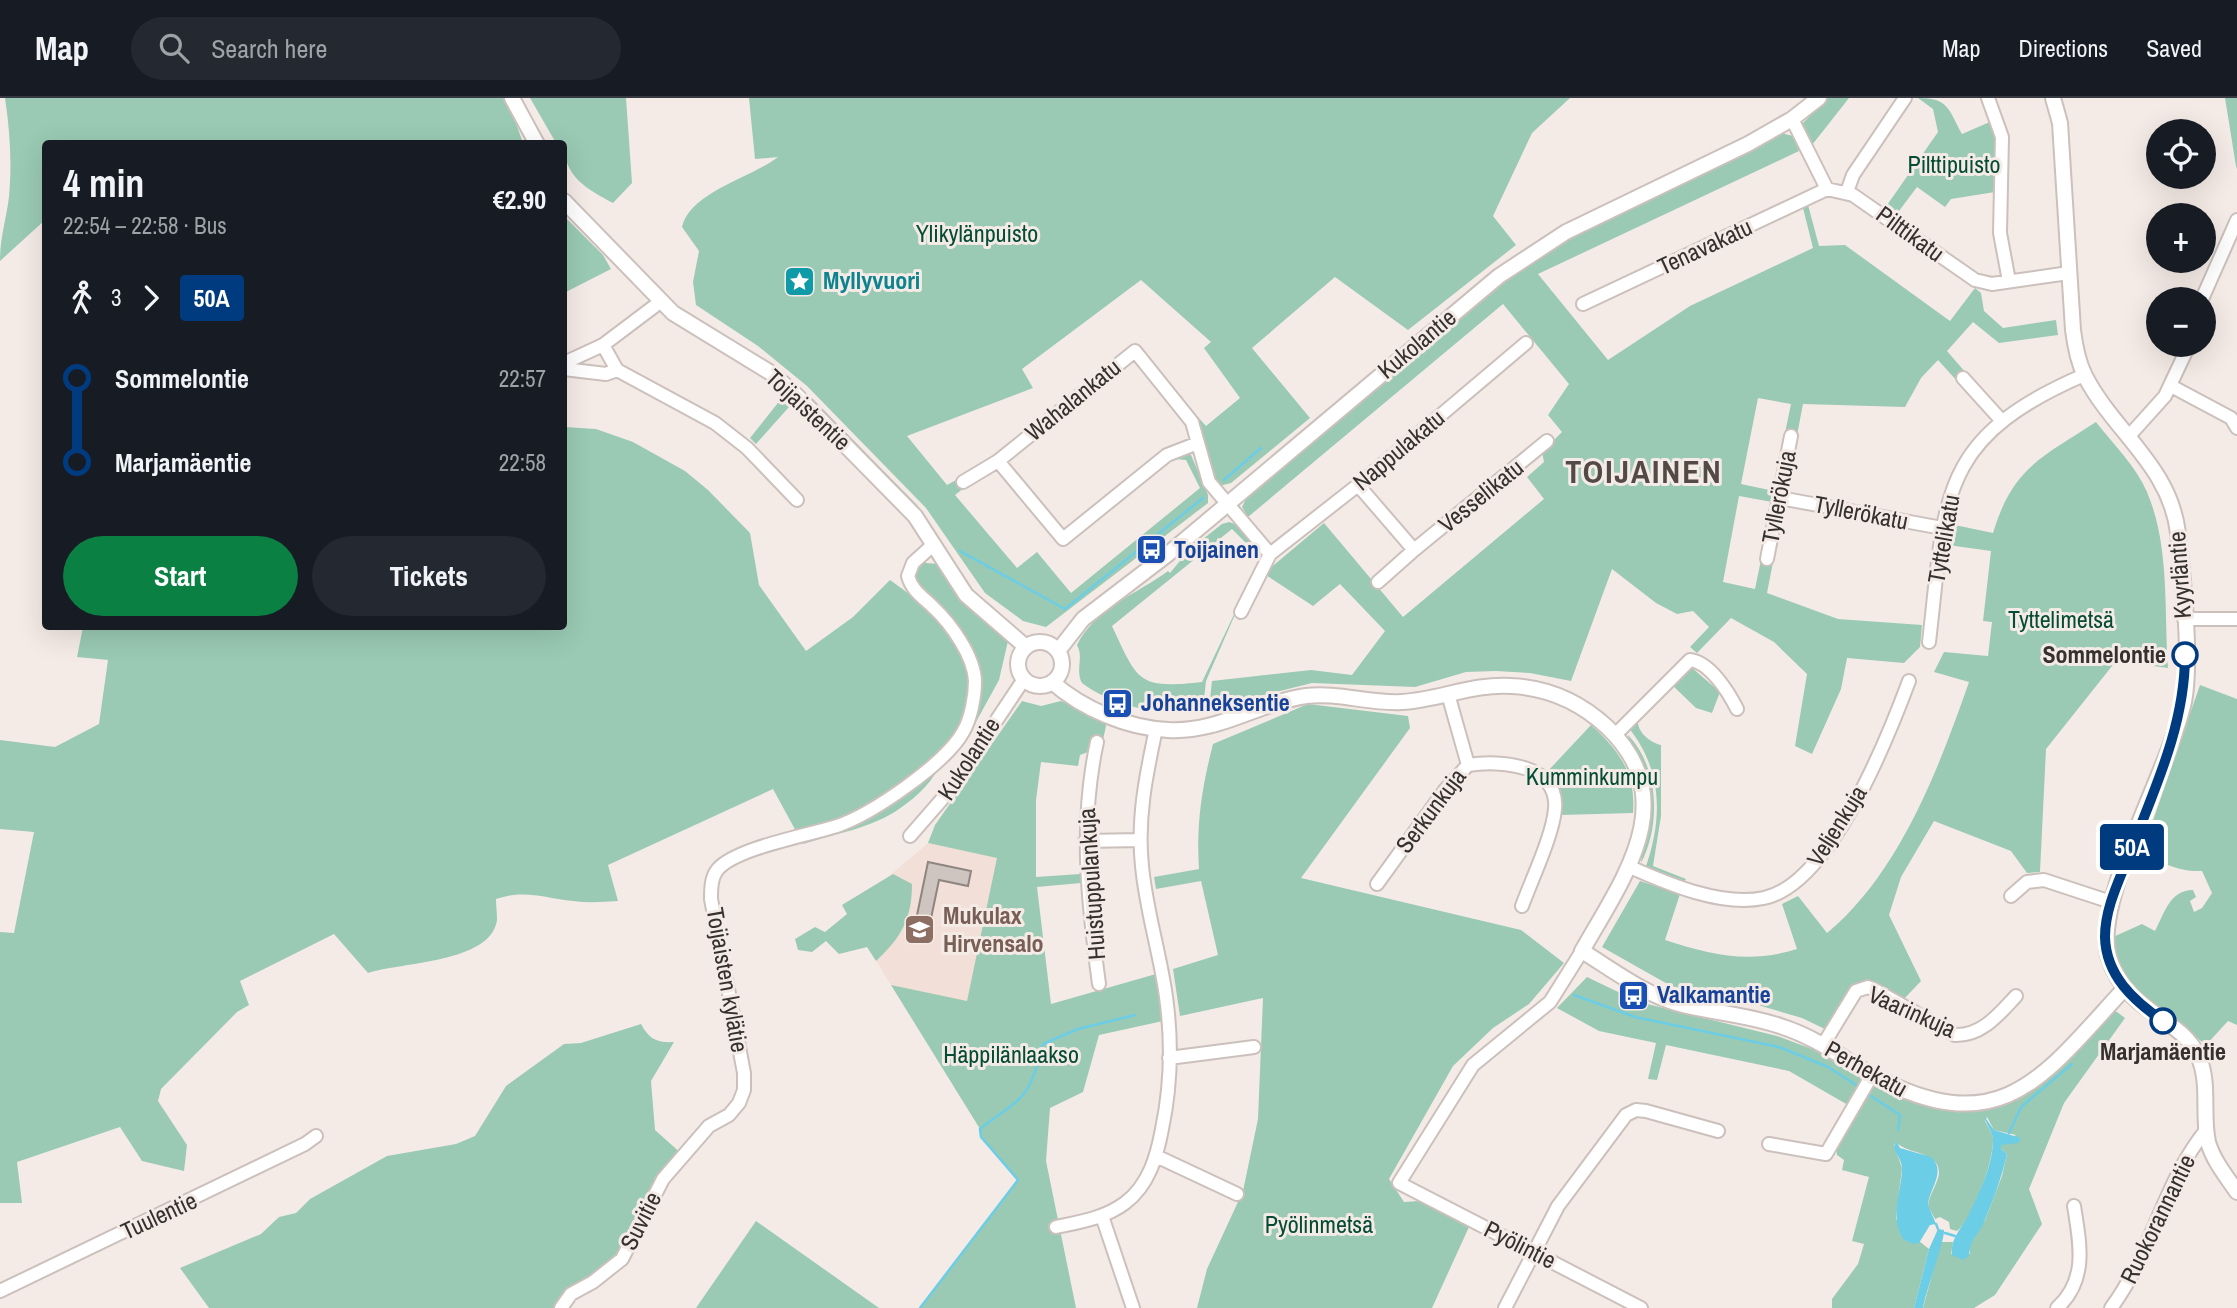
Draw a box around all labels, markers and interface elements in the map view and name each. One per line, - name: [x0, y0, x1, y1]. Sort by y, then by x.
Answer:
- search box: [131, 17, 621, 80]
- text: Map: [35, 26, 89, 70]
- icon: search: [155, 29, 193, 67]
- text: Search here: [211, 31, 327, 66]
- text: Map: [1942, 32, 1980, 64]
- text: Directions: [2018, 32, 2108, 64]
- text: Saved: [2146, 32, 2202, 64]
- map controls: [2146, 119, 2216, 357]
- button: locate: [2146, 119, 2216, 189]
- park label: Pilttipuisto: [1908, 148, 2001, 180]
- text: 4 min: [63, 158, 144, 209]
- text: €2.90: [493, 182, 546, 217]
- street label: Pilttikatu: [1870, 198, 1951, 269]
- button: +: [2146, 203, 2216, 273]
- text: 22:54 – 22:58 · Bus: [63, 210, 227, 241]
- street label: Tenavakatu: [1652, 210, 1757, 282]
- park label: Ylikylänpuisto: [916, 217, 1038, 249]
- place icon: Myllyvuori: [783, 264, 817, 298]
- place label: Myllyvuori: [823, 264, 920, 296]
- icon: walk: [63, 279, 101, 317]
- icon: forward: [132, 279, 170, 317]
- text: 3: [111, 282, 122, 313]
- text: 50A: [194, 282, 230, 314]
- button: −: [2146, 287, 2216, 357]
- street label: Kukolantie: [1370, 301, 1462, 385]
- street label: Wahalankatu: [1018, 351, 1127, 448]
- text: Sommelontie: [115, 361, 249, 396]
- street label: Toijaistentie: [759, 361, 858, 457]
- text: 22:57: [499, 363, 546, 394]
- street label: Nappulakatu: [1346, 401, 1451, 497]
- text: Marjamäentie: [115, 445, 251, 480]
- text: 22:58: [499, 447, 546, 478]
- street label: Tyllerökuja: [1753, 448, 1803, 546]
- district label: TOIJAINEN: [1565, 450, 1723, 493]
- street label: Vesselikatu: [1431, 451, 1530, 539]
- street label: Tyllerökatu: [1811, 487, 1911, 537]
- street label: Tyttelikatu: [1919, 492, 1967, 586]
- street label: Kyyrläntie: [2160, 530, 2198, 620]
- bus stop icon: Toijainen: [1134, 533, 1168, 567]
- place label: Toijainen: [1174, 533, 1259, 565]
- button: Start: [63, 536, 298, 616]
- button: Tickets: [312, 536, 546, 616]
- park label: Tyttelimetsä: [2008, 603, 2114, 635]
- place label: Sommelontie: [2042, 638, 2166, 670]
- marker: Sommelontie: [2172, 642, 2198, 668]
- bus stop icon: Johanneksentie: [1101, 686, 1135, 720]
- place label: Johanneksentie: [1141, 686, 1290, 718]
- street label: Kukolantie: [929, 711, 1007, 806]
- park label: Kumminkumpu: [1526, 760, 1658, 792]
- street label: Serkunkuja: [1388, 761, 1473, 859]
- street label: Veljenkuja: [1799, 779, 1874, 872]
- street label: Huistuppulankuja: [1070, 807, 1112, 961]
- line badge: 50A: [2092, 824, 2172, 870]
- text: 50A: [2114, 831, 2150, 863]
- place label: Mukulax Hirvensalo: [943, 899, 1044, 959]
- street label: Toijaisten kylätie: [700, 905, 756, 1055]
- school or university icon: Mukulax Hirvensalo: [903, 913, 937, 947]
- bus stop icon: Valkamantie: [1617, 978, 1651, 1012]
- place label: Valkamantie: [1657, 978, 1771, 1010]
- street label: Vaarinkuja: [1864, 978, 1961, 1045]
- marker: Marjamäentie: [2150, 1008, 2176, 1034]
- street label: Perhekatu: [1819, 1032, 1913, 1104]
- place label: Marjamäentie: [2100, 1035, 2226, 1067]
- park label: Häppilänlaakso: [943, 1038, 1079, 1070]
- street label: Ruokorannantie: [2112, 1149, 2202, 1289]
- street label: Tuulentie: [115, 1184, 202, 1247]
- street label: Suvitie: [612, 1186, 668, 1255]
- park label: Pyölinmetsä: [1265, 1208, 1373, 1240]
- street label: Pyölintie: [1479, 1212, 1562, 1276]

